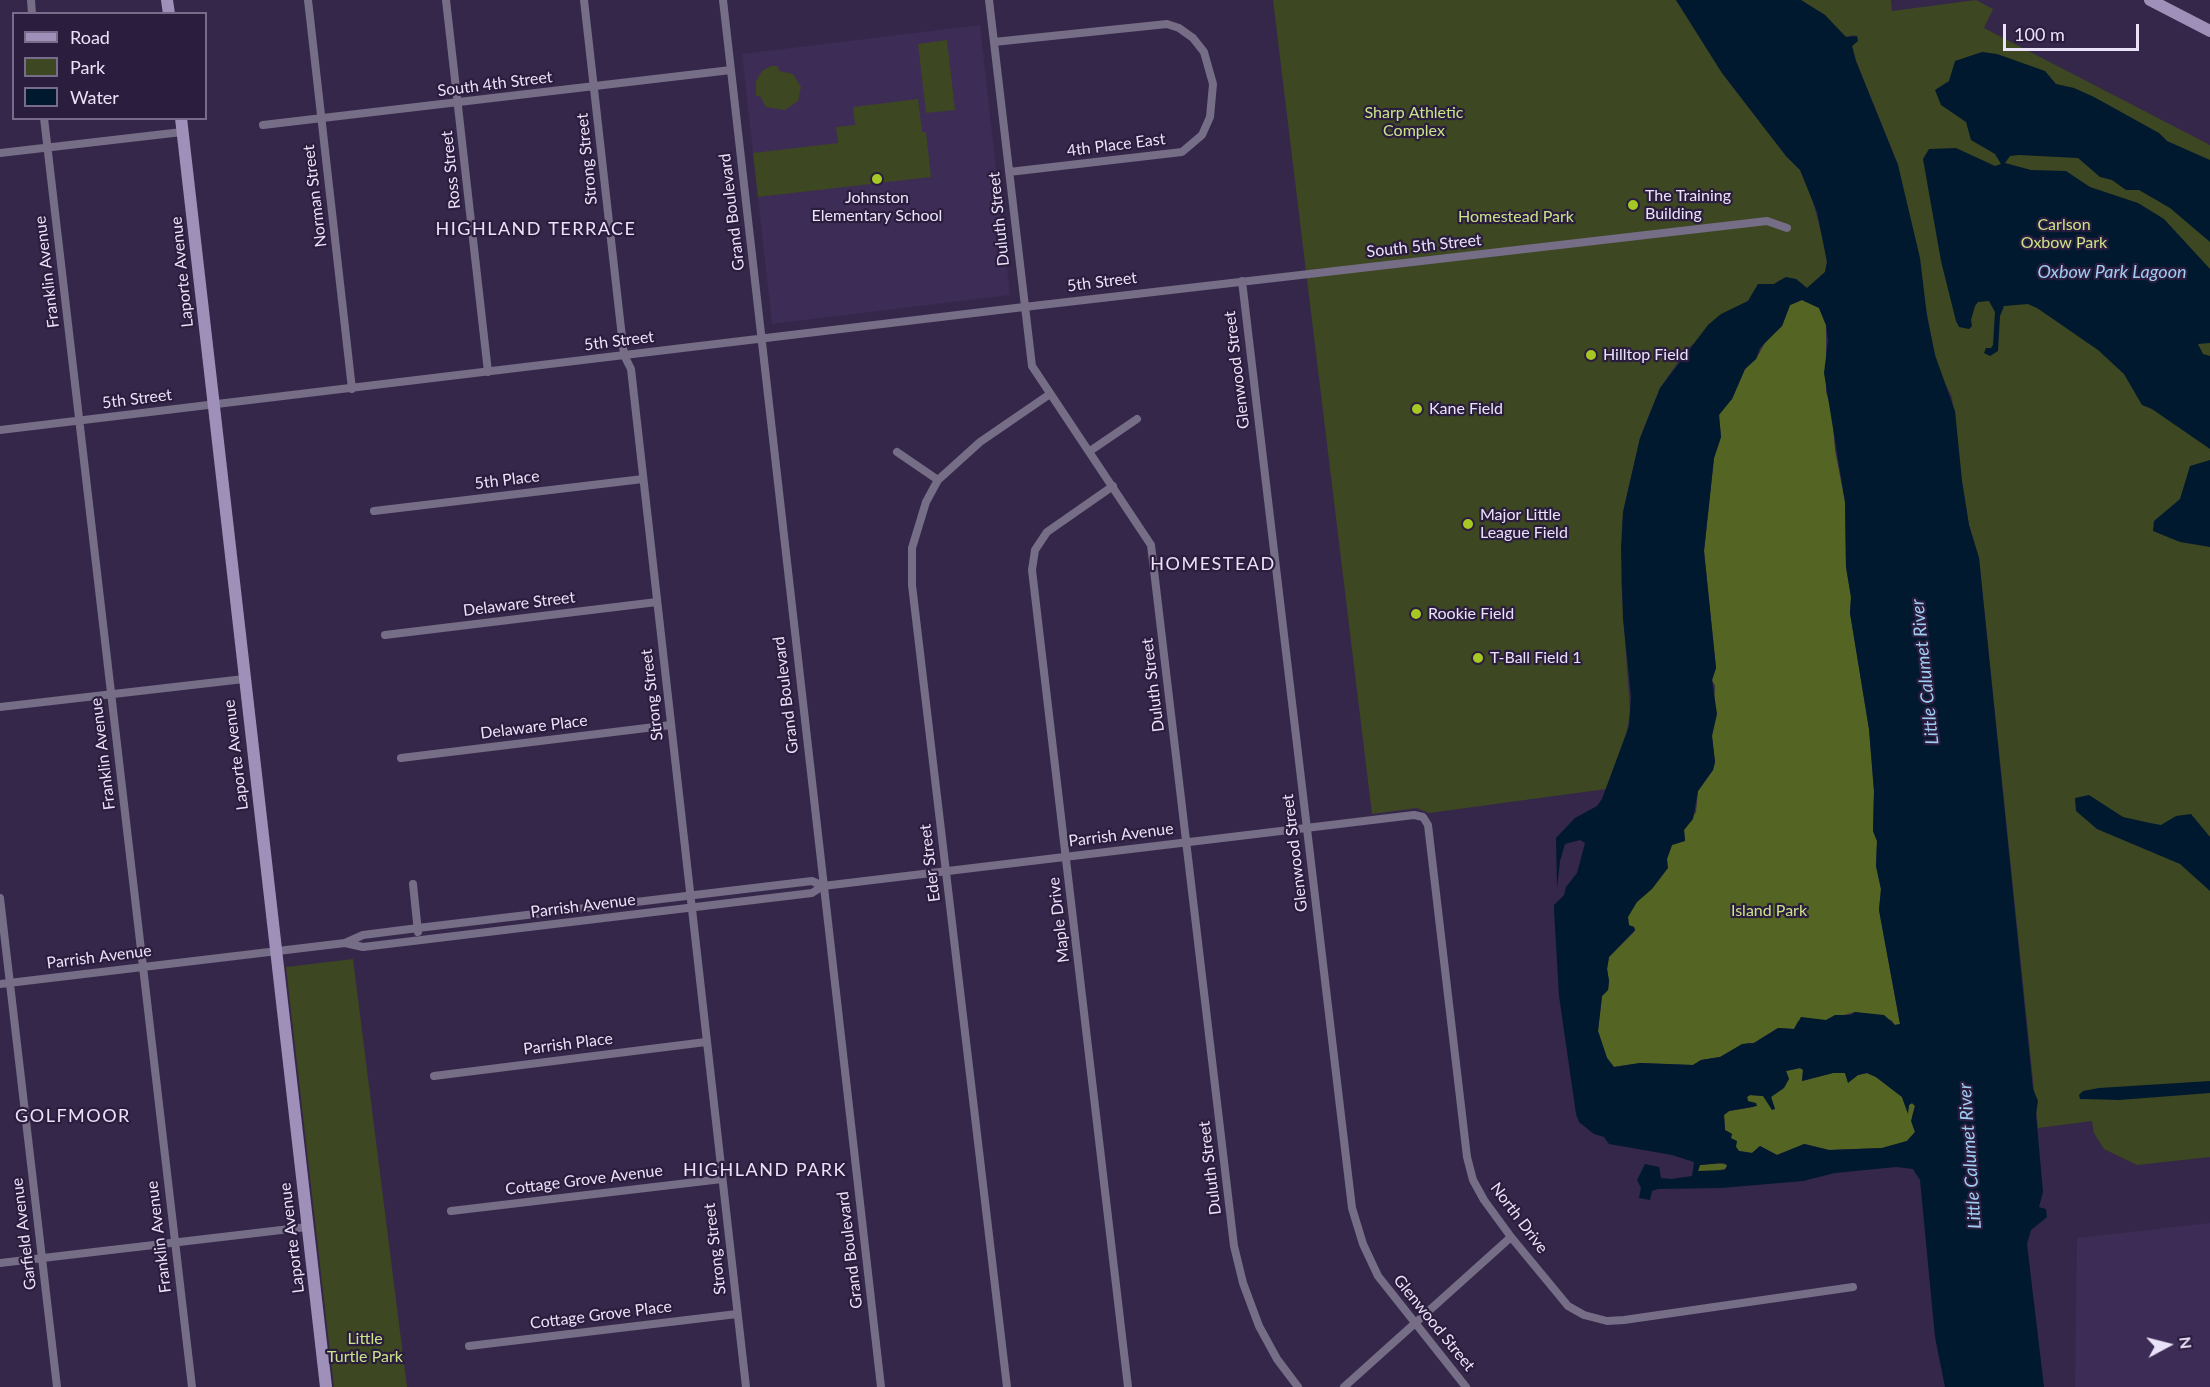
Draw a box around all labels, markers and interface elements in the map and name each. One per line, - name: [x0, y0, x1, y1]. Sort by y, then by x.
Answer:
- legend: [12, 12, 207, 120]
- scale bar: [2006, 12, 2142, 50]
- text: 100 m: [2014, 23, 2065, 45]
- text: Road: [70, 26, 110, 48]
- text: Park: [70, 56, 105, 78]
- street label: South 4th Street: [436, 67, 554, 101]
- text: Water: [70, 86, 119, 108]
- park label: Sharp Athletic Complex: [1365, 103, 1463, 141]
- street label: Strong Street: [573, 112, 601, 206]
- street label: 4th Place East: [1066, 129, 1166, 161]
- street label: Ross Street: [437, 130, 465, 210]
- street label: Norman Street: [299, 144, 331, 248]
- street label: Grand Boulevard: [715, 152, 749, 272]
- street label: Duluth Street: [985, 171, 1013, 267]
- marker: Johnston Elementary School: [870, 172, 884, 186]
- place label: The Training Building: [1645, 186, 1731, 224]
- place label: Johnston Elementary School: [812, 188, 942, 226]
- marker: The Training Building: [1626, 198, 1640, 212]
- park label: Homestead Park: [1458, 207, 1574, 227]
- street label: Franklin Avenue: [31, 215, 63, 329]
- park label: Carlson Oxbow Park: [2021, 215, 2107, 253]
- street label: Laporte Avenue: [167, 216, 197, 328]
- district label: HIGHLAND TERRACE: [436, 218, 636, 240]
- street label: South 5th Street: [1366, 230, 1482, 262]
- water label: Oxbow Park Lagoon: [2037, 261, 2187, 283]
- street label: 5th Street: [1066, 268, 1138, 296]
- street label: Glenwood Street: [1220, 310, 1254, 430]
- street label: 5th Street: [583, 327, 655, 355]
- place label: Hilltop Field: [1603, 345, 1688, 365]
- marker: Hilltop Field: [1584, 348, 1598, 362]
- street label: 5th Street: [101, 385, 173, 413]
- place label: Kane Field: [1429, 399, 1503, 419]
- marker: Kane Field: [1410, 402, 1424, 416]
- street label: 5th Place: [473, 466, 541, 494]
- place label: Major Little League Field: [1480, 505, 1568, 543]
- marker: Major Little League Field: [1461, 517, 1475, 531]
- district label: HOMESTEAD: [1150, 553, 1276, 575]
- street label: Delaware Street: [462, 588, 576, 620]
- water label: Little Calumet River: [1907, 598, 1943, 746]
- place label: Rookie Field: [1428, 604, 1514, 624]
- marker: Rookie Field: [1409, 607, 1423, 621]
- street label: Grand Boulevard: [769, 635, 803, 755]
- street label: Duluth Street: [1138, 637, 1168, 733]
- street label: Strong Street: [637, 648, 667, 742]
- place label: T-Ball Field 1: [1490, 648, 1582, 668]
- marker: T-Ball Field 1: [1471, 651, 1485, 665]
- street label: Franklin Avenue: [87, 697, 119, 811]
- street label: Laporte Avenue: [220, 699, 252, 811]
- street label: Delaware Place: [479, 711, 589, 743]
- street label: Glenwood Street: [1278, 793, 1312, 913]
- street label: Parrish Avenue: [1067, 819, 1175, 851]
- street label: Eder Street: [916, 823, 944, 903]
- street label: Maple Drive: [1044, 876, 1074, 964]
- street label: Parrish Avenue: [529, 890, 637, 922]
- park label: Island Park: [1731, 901, 1807, 921]
- street label: Parrish Avenue: [45, 941, 153, 973]
- street label: Parrish Place: [522, 1029, 614, 1059]
- water label: Little Calumet River: [1954, 1082, 1986, 1230]
- district label: GOLFMOOR: [15, 1105, 131, 1127]
- street label: Duluth Street: [1195, 1120, 1225, 1216]
- district label: HIGHLAND PARK: [683, 1159, 847, 1181]
- street label: Cottage Grove Avenue: [504, 1161, 664, 1199]
- street label: Garfield Avenue: [8, 1177, 40, 1291]
- street label: North Drive: [1486, 1179, 1552, 1257]
- street label: Franklin Avenue: [143, 1180, 175, 1294]
- street label: Laporte Avenue: [276, 1182, 308, 1294]
- street label: Grand Boulevard: [833, 1190, 867, 1310]
- street label: Strong Street: [700, 1202, 730, 1296]
- street label: Glenwood Street: [1389, 1271, 1479, 1375]
- street label: Cottage Grove Place: [529, 1297, 673, 1333]
- north arrow: [2138, 1315, 2198, 1375]
- park label: Little Turtle Park: [327, 1329, 403, 1367]
- text: N: [2176, 1335, 2197, 1350]

